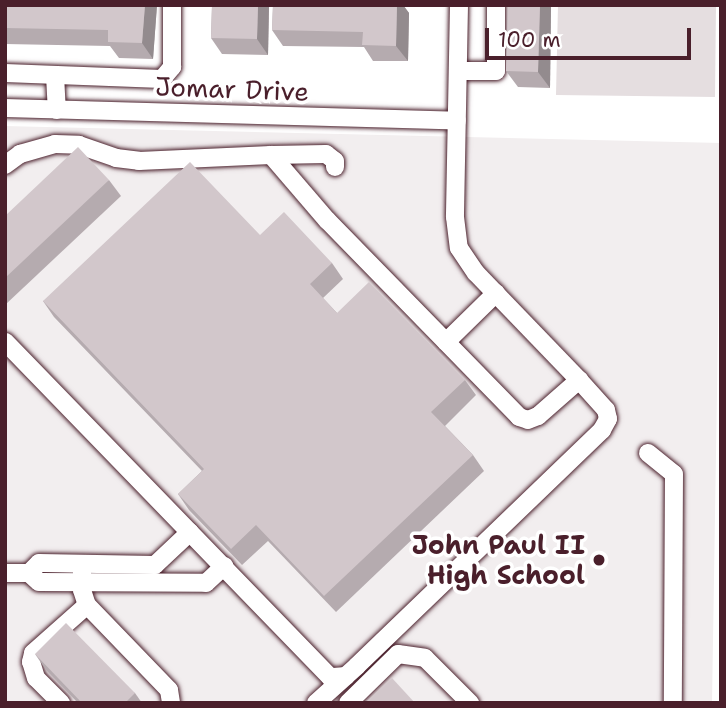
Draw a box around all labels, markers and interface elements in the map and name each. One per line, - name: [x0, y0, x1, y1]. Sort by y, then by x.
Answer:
- scale bar: [488, 14, 694, 58]
- text: 100 m: [498, 26, 561, 54]
- street label: Jomar Drive: [154, 71, 310, 107]
- place label: John Paul II High School: [412, 529, 585, 590]
- marker: John Paul II High School: [591, 552, 607, 568]

